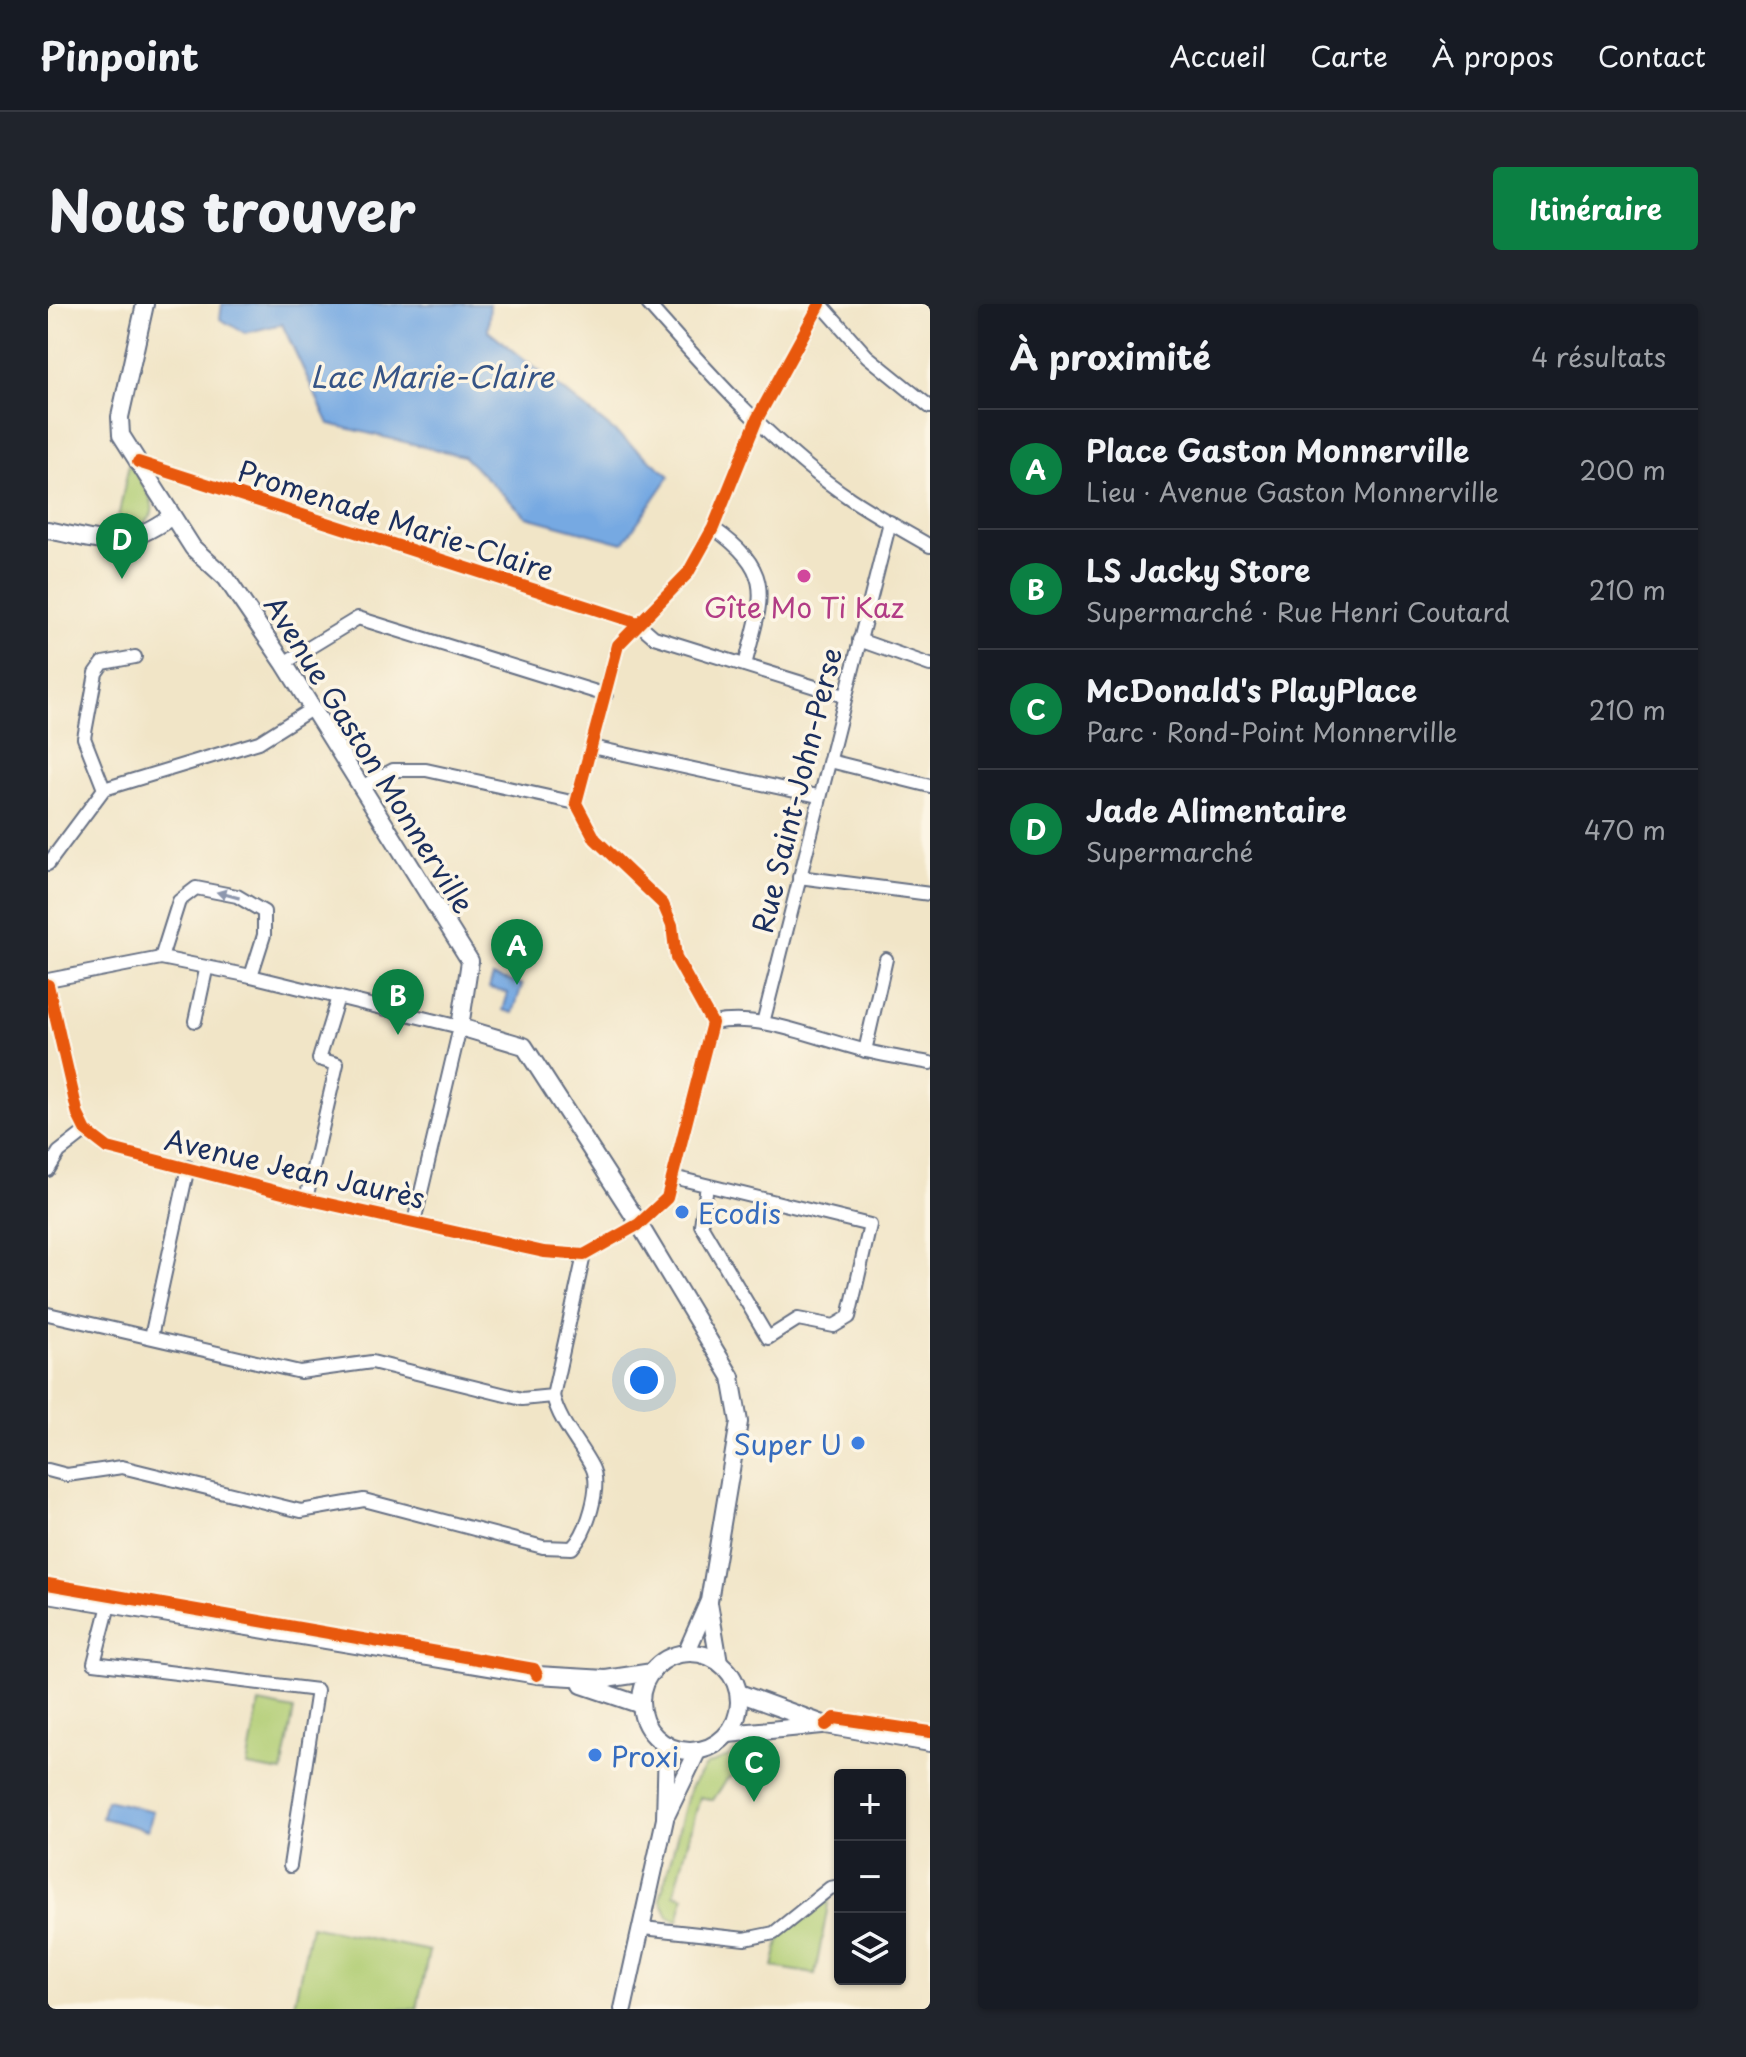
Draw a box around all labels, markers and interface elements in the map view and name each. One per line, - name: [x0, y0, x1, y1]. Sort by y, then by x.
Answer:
- text: Pinpoint: [40, 27, 199, 84]
- text: Accueil: [1170, 34, 1266, 77]
- text: Carte: [1310, 34, 1388, 77]
- text: À propos: [1432, 34, 1554, 77]
- text: Contact: [1598, 34, 1706, 77]
- text: Nous trouver: [48, 166, 416, 251]
- button: Itinéraire: [1493, 167, 1698, 250]
- text: À proximité: [1010, 330, 1211, 382]
- text: 4 résultats: [1531, 337, 1666, 376]
- water label: Lac Marie-Claire: [310, 353, 556, 398]
- text: Place Gaston Monnerville: [1086, 427, 1469, 472]
- street label: Promenade Marie-Claire: [232, 448, 560, 592]
- text: A: [1026, 450, 1046, 489]
- text: 200 m: [1579, 450, 1666, 489]
- text: Lieu · Avenue Gaston Monnerville: [1086, 472, 1499, 511]
- pin: D: [96, 513, 148, 579]
- text: LS Jacky Store: [1086, 547, 1311, 592]
- marker: Gîte Mo Ti Kaz: [795, 567, 813, 585]
- text: B: [1027, 570, 1045, 609]
- text: 210 m: [1589, 570, 1666, 609]
- place label: Gîte Mo Ti Kaz: [704, 585, 904, 628]
- street label: Avenue Gaston Monnerville: [254, 587, 486, 921]
- text: Supermarché · Rue Henri Coutard: [1086, 592, 1510, 631]
- street label: Rue Saint-John-Perse: [740, 643, 852, 937]
- text: McDonald's PlayPlace: [1086, 667, 1417, 712]
- text: C: [1026, 690, 1046, 729]
- text: 210 m: [1589, 690, 1666, 729]
- text: Parc · Rond-Point Monnerville: [1086, 712, 1458, 751]
- text: Jade Alimentaire: [1086, 787, 1347, 832]
- text: D: [1026, 810, 1046, 849]
- text: 470 m: [1584, 810, 1666, 849]
- text: Supermarché: [1086, 832, 1253, 871]
- one-way arrow: [215, 889, 240, 901]
- pin: A: [491, 919, 543, 985]
- pin: B: [372, 969, 424, 1035]
- street label: Avenue Jean Jaurès: [161, 1117, 429, 1219]
- place label: Ecodis: [698, 1191, 781, 1234]
- marker: Ecodis: [673, 1203, 691, 1221]
- your location: [624, 1360, 664, 1400]
- place label: Super U: [734, 1422, 842, 1465]
- marker: Super U: [849, 1434, 867, 1452]
- place label: Proxi: [611, 1734, 679, 1777]
- pin: C: [728, 1736, 780, 1802]
- marker: Proxi: [586, 1746, 604, 1764]
- map controls: [834, 1769, 906, 1985]
- button: +: [834, 1769, 906, 1841]
- button: −: [834, 1841, 906, 1913]
- button: layers: [834, 1913, 906, 1985]

